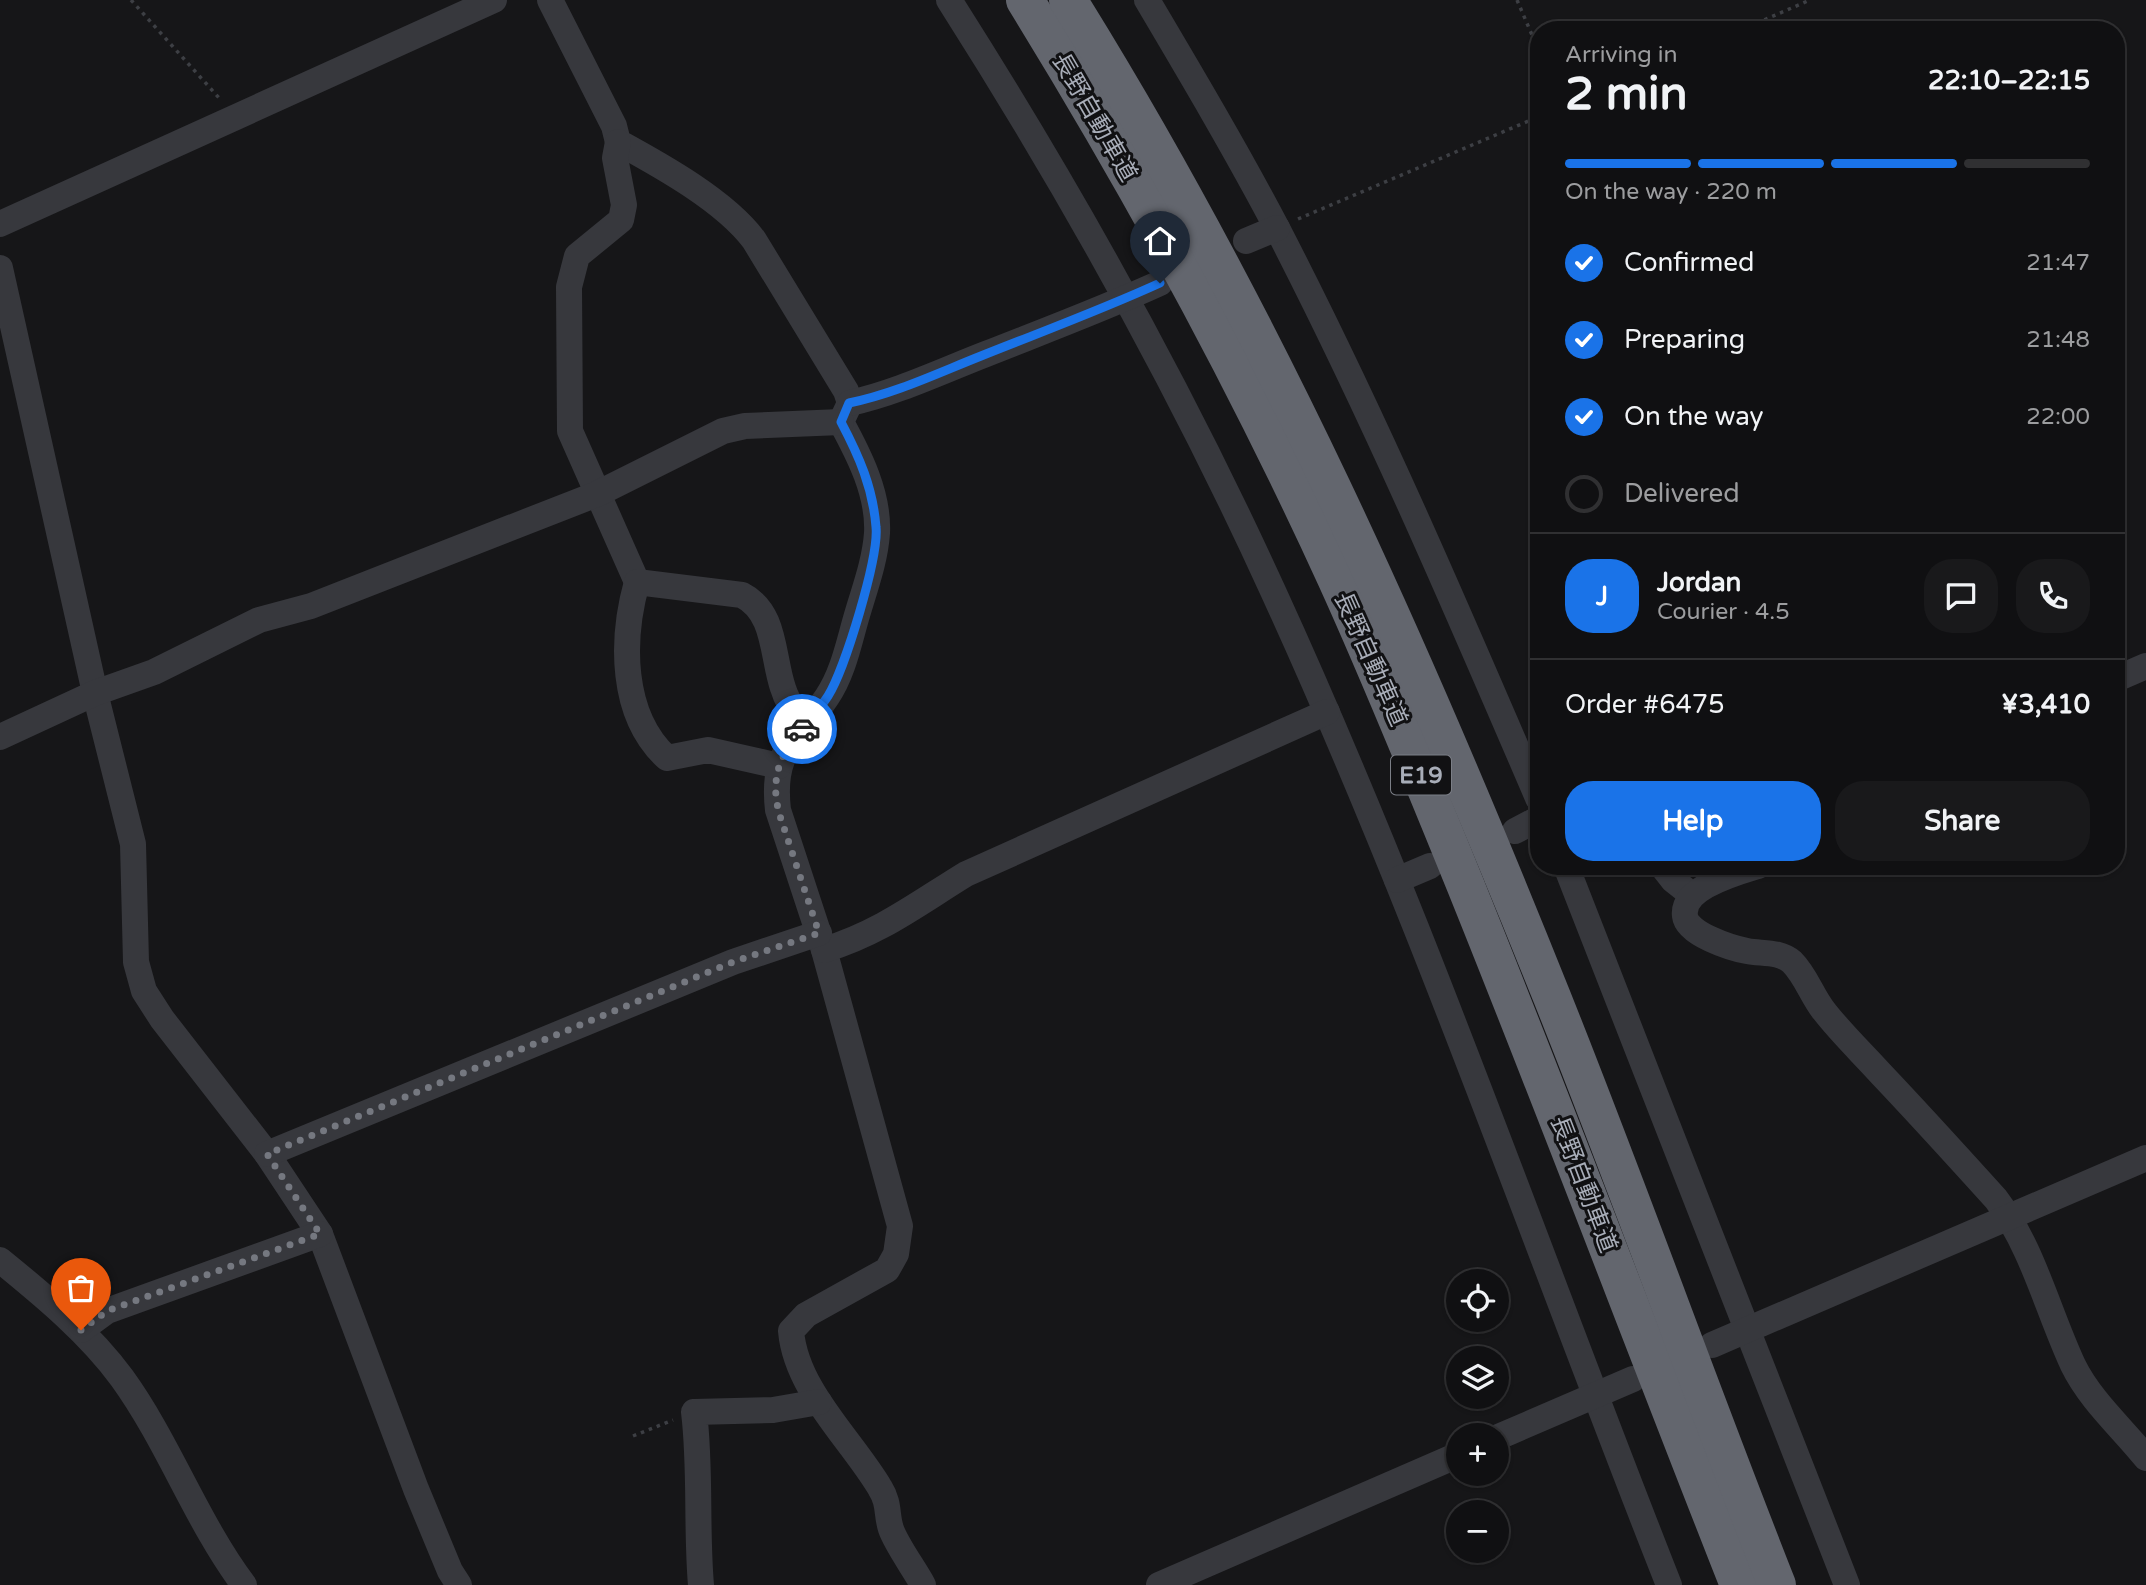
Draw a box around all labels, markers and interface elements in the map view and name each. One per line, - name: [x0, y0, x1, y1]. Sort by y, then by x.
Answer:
- text: Arriving in: [1565, 41, 1678, 69]
- street label: 長野自動車道: [1046, 48, 1143, 187]
- text: 22:10–22:15: [1928, 65, 2090, 96]
- text: 2 min: [1565, 67, 1688, 122]
- text: On the way · 220 m: [1565, 178, 1777, 206]
- pin: [1130, 211, 1190, 283]
- icon: home: [1141, 222, 1179, 260]
- icon: check: [1565, 244, 1603, 282]
- text: Confirmed: [1624, 247, 1754, 278]
- text: 21:47: [2026, 249, 2090, 277]
- icon: check: [1565, 321, 1603, 359]
- text: Preparing: [1624, 324, 1745, 355]
- text: 21:48: [2026, 326, 2090, 354]
- icon: check: [1565, 398, 1603, 436]
- text: On the way: [1624, 401, 1764, 432]
- text: 22:00: [2026, 403, 2090, 431]
- text: Delivered: [1624, 478, 1740, 509]
- button: chat: [1924, 559, 1998, 633]
- button: phone: [2016, 559, 2090, 633]
- text: Jordan: [1657, 567, 1741, 598]
- text: J: [1596, 581, 1608, 612]
- street label: 長野自動車道: [1328, 588, 1413, 731]
- text: Courier · 4.5: [1657, 598, 1790, 626]
- text: Order #6475: [1565, 689, 1725, 720]
- text: ¥3,410: [2001, 689, 2090, 720]
- courier: [767, 694, 837, 764]
- icon: car: [783, 710, 821, 748]
- road number: E19: [1391, 755, 1451, 794]
- button: Help: [1565, 781, 1821, 861]
- button: Share: [1835, 781, 2090, 861]
- street label: 長野自動車道: [1544, 1112, 1623, 1257]
- pin: [51, 1258, 111, 1330]
- icon: bag: [62, 1269, 100, 1307]
- map controls: [1446, 1269, 1509, 1563]
- button: locate: [1446, 1269, 1509, 1332]
- button: layers: [1446, 1346, 1509, 1409]
- button: +: [1446, 1423, 1509, 1486]
- button: −: [1446, 1500, 1509, 1563]

